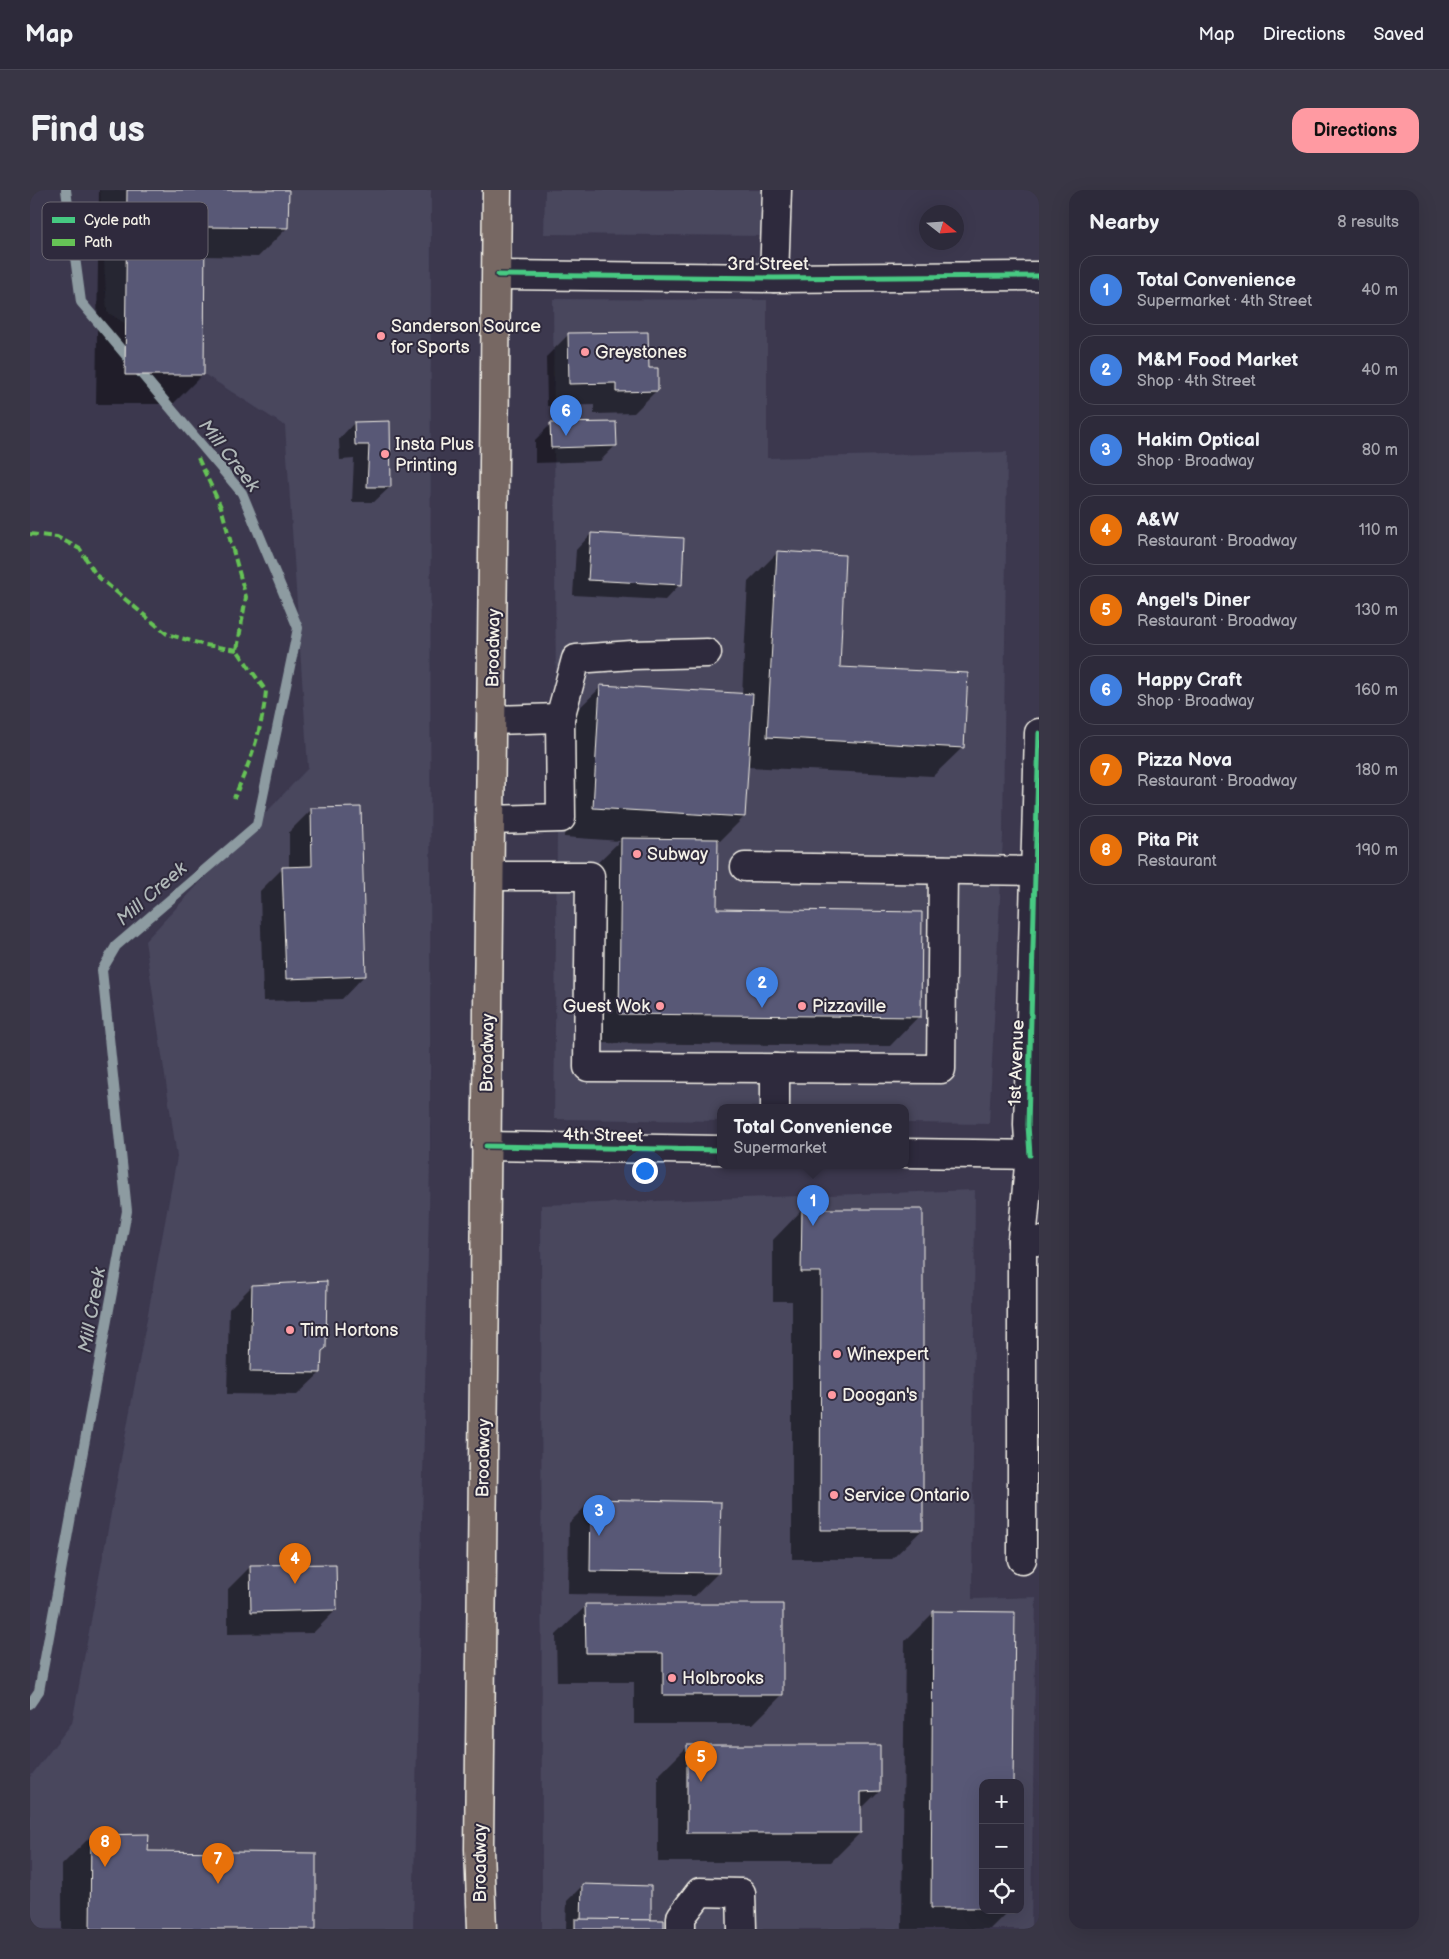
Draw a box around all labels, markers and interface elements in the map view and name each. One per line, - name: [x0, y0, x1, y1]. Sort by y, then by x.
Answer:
- text: Map: [25, 20, 73, 49]
- text: Map: [1199, 24, 1235, 45]
- text: Directions: [1263, 24, 1345, 45]
- text: Saved: [1373, 24, 1424, 45]
- button: Directions: [1292, 108, 1419, 153]
- text: Find us: [30, 109, 145, 152]
- legend: [42, 202, 208, 260]
- north arrow: [919, 205, 964, 250]
- text: Nearby: [1089, 210, 1159, 235]
- text: Cycle path: [84, 212, 151, 229]
- text: 8 results: [1337, 213, 1399, 232]
- text: Path: [84, 234, 112, 251]
- street label: 3rd Street: [727, 254, 809, 275]
- text: Total Convenience: [1137, 269, 1296, 292]
- text: 1: [1103, 281, 1109, 300]
- text: 40 m: [1361, 281, 1398, 300]
- text: Supermarket · 4th Street: [1137, 292, 1312, 311]
- place label: Sanderson Source for Sports: [391, 316, 541, 358]
- marker: Sanderson Source for Sports: [375, 330, 387, 342]
- place label: Greystones: [595, 342, 687, 363]
- marker: Greystones: [579, 346, 591, 358]
- text: M&M Food Market: [1137, 349, 1298, 372]
- text: 2: [1101, 361, 1111, 380]
- text: 40 m: [1361, 361, 1398, 380]
- text: Shop · 4th Street: [1137, 372, 1256, 391]
- pin: 6: [550, 395, 582, 436]
- water label: Mill Creek: [193, 415, 265, 497]
- text: Hakim Optical: [1137, 429, 1260, 452]
- place label: Insta Plus Printing: [395, 434, 474, 476]
- text: 3: [1101, 441, 1111, 460]
- text: 80 m: [1362, 441, 1398, 460]
- marker: Insta Plus Printing: [379, 448, 391, 460]
- text: Shop · Broadway: [1137, 452, 1254, 471]
- text: A&W: [1137, 509, 1179, 532]
- text: 4: [1101, 521, 1111, 540]
- text: 110 m: [1359, 521, 1398, 540]
- text: Restaurant · Broadway: [1137, 532, 1297, 551]
- text: Angel's Diner: [1137, 589, 1250, 612]
- text: 5: [1101, 601, 1111, 620]
- text: 130 m: [1355, 601, 1398, 620]
- street label: Broadway: [482, 608, 505, 688]
- text: Restaurant · Broadway: [1137, 612, 1297, 631]
- text: Happy Craft: [1137, 669, 1242, 692]
- text: 6: [1101, 681, 1111, 700]
- text: 160 m: [1355, 681, 1398, 700]
- text: Shop · Broadway: [1137, 692, 1254, 711]
- text: Pizza Nova: [1137, 749, 1232, 772]
- text: 7: [1102, 761, 1110, 780]
- text: 180 m: [1356, 761, 1398, 780]
- text: Restaurant · Broadway: [1137, 772, 1297, 791]
- text: Pita Pit: [1137, 829, 1199, 852]
- text: 8: [1101, 841, 1111, 860]
- text: 190 m: [1356, 841, 1398, 860]
- place label: Subway: [647, 844, 709, 865]
- marker: Subway: [631, 848, 643, 860]
- text: Restaurant: [1137, 852, 1217, 871]
- water label: Mill Creek: [112, 857, 193, 931]
- pin: 2: [746, 967, 778, 1008]
- place label: Guest Wok: [563, 996, 650, 1017]
- place label: Pizzaville: [812, 996, 886, 1017]
- marker: Guest Wok: [654, 1000, 666, 1012]
- marker: Pizzaville: [796, 1000, 808, 1012]
- street label: Broadway: [476, 1013, 499, 1093]
- street label: 1st Avenue: [1004, 1019, 1029, 1107]
- popup: [717, 1104, 909, 1169]
- text: Total Convenience: [733, 1116, 893, 1139]
- street label: 4th Street: [563, 1124, 644, 1147]
- text: Supermarket: [733, 1139, 827, 1158]
- your location: [632, 1158, 658, 1184]
- pin: 1: [797, 1185, 829, 1226]
- water label: Mill Creek: [74, 1265, 111, 1355]
- place label: Tim Hortons: [300, 1320, 399, 1341]
- marker: Tim Hortons: [284, 1324, 296, 1336]
- place label: Winexpert: [847, 1344, 930, 1365]
- marker: Winexpert: [831, 1348, 843, 1360]
- place label: Doogan's: [842, 1385, 918, 1406]
- marker: Doogan's: [826, 1389, 838, 1401]
- street label: Broadway: [472, 1418, 495, 1498]
- place label: Service Ontario: [844, 1485, 970, 1506]
- marker: Service Ontario: [828, 1489, 840, 1501]
- pin: 3: [583, 1495, 615, 1536]
- pin: 4: [279, 1543, 311, 1584]
- place label: Holbrooks: [682, 1668, 764, 1689]
- marker: Holbrooks: [666, 1672, 678, 1684]
- pin: 5: [685, 1741, 717, 1782]
- map controls: [979, 1779, 1024, 1914]
- button: +: [979, 1779, 1024, 1824]
- street label: Broadway: [470, 1823, 491, 1902]
- button: −: [979, 1824, 1024, 1869]
- pin: 8: [89, 1826, 121, 1867]
- pin: 7: [202, 1843, 234, 1884]
- button: locate: [979, 1869, 1024, 1914]

